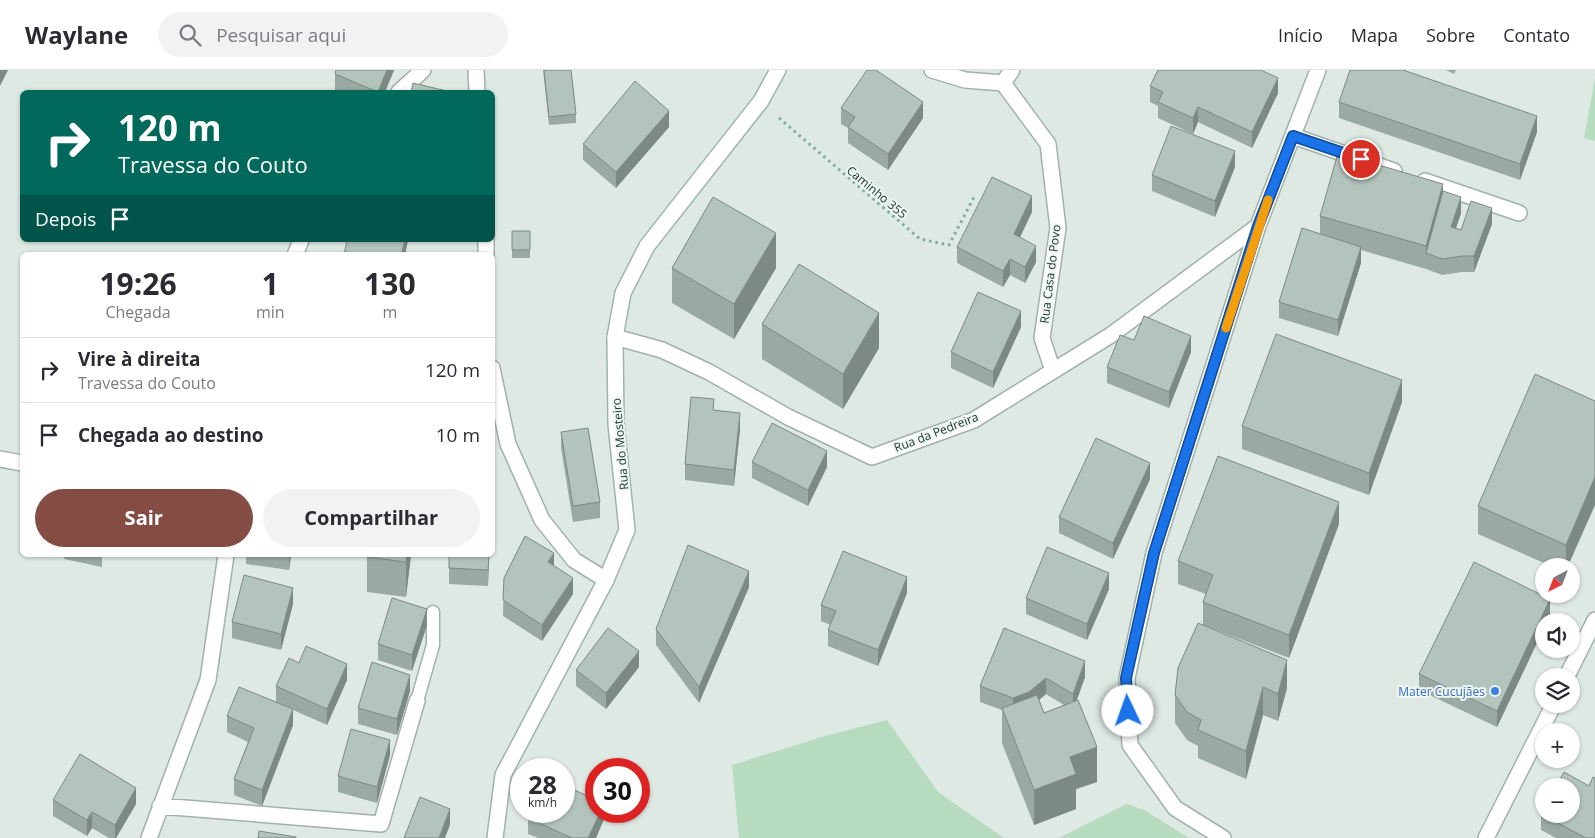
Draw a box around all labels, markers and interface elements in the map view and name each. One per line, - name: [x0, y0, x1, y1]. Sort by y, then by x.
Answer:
- search box: [158, 12, 508, 57]
- text: Waylane: [25, 18, 128, 51]
- icon: search: [176, 21, 204, 49]
- text: Pesquisar aqui: [216, 22, 346, 48]
- text: Início: [1278, 23, 1323, 47]
- text: Mapa: [1351, 23, 1398, 47]
- text: Sobre: [1426, 23, 1475, 47]
- text: Contato: [1503, 23, 1570, 47]
- text: 120 m: [118, 104, 222, 151]
- icon: right: [35, 110, 100, 175]
- pin: [1340, 138, 1382, 180]
- icon: arrive: [1347, 145, 1375, 173]
- text: Travessa do Couto: [118, 149, 308, 179]
- street label: Caminho 355: [843, 162, 911, 222]
- icon: arrive: [106, 205, 134, 233]
- text: Depois: [35, 206, 96, 232]
- street label: Rua Casa do Povo: [1035, 224, 1065, 324]
- text: 19:26: [99, 263, 177, 304]
- text: 1: [262, 263, 279, 304]
- text: 130: [364, 263, 416, 304]
- text: Chegada: [105, 301, 171, 323]
- text: min: [256, 301, 285, 323]
- text: m: [382, 301, 397, 323]
- text: Vire à direita: [78, 346, 201, 372]
- icon: right: [35, 356, 63, 384]
- text: 120 m: [425, 357, 480, 383]
- text: Travessa do Couto: [78, 372, 216, 394]
- street label: Rua do Mosteiro: [608, 397, 632, 491]
- street label: Rua da Pedreira: [891, 408, 981, 456]
- icon: arrive: [35, 421, 63, 449]
- text: Chegada ao destino: [78, 422, 264, 448]
- text: 10 m: [436, 422, 480, 448]
- button: Sair: [35, 489, 253, 547]
- button: Compartilhar: [263, 489, 480, 547]
- north arrow: [1535, 558, 1580, 602]
- map controls: [1535, 558, 1580, 823]
- button: sound: [1535, 613, 1580, 658]
- button: layers: [1535, 668, 1580, 713]
- place label: Mater Cucujães: [1398, 683, 1485, 700]
- position arrow: [1101, 684, 1153, 736]
- marker: Mater Cucujães: [1489, 685, 1501, 697]
- button: +: [1535, 723, 1580, 768]
- speed limit sign: 30: [585, 758, 650, 823]
- text: 28: [528, 767, 557, 801]
- button: −: [1535, 778, 1580, 823]
- text: km/h: [528, 794, 557, 811]

